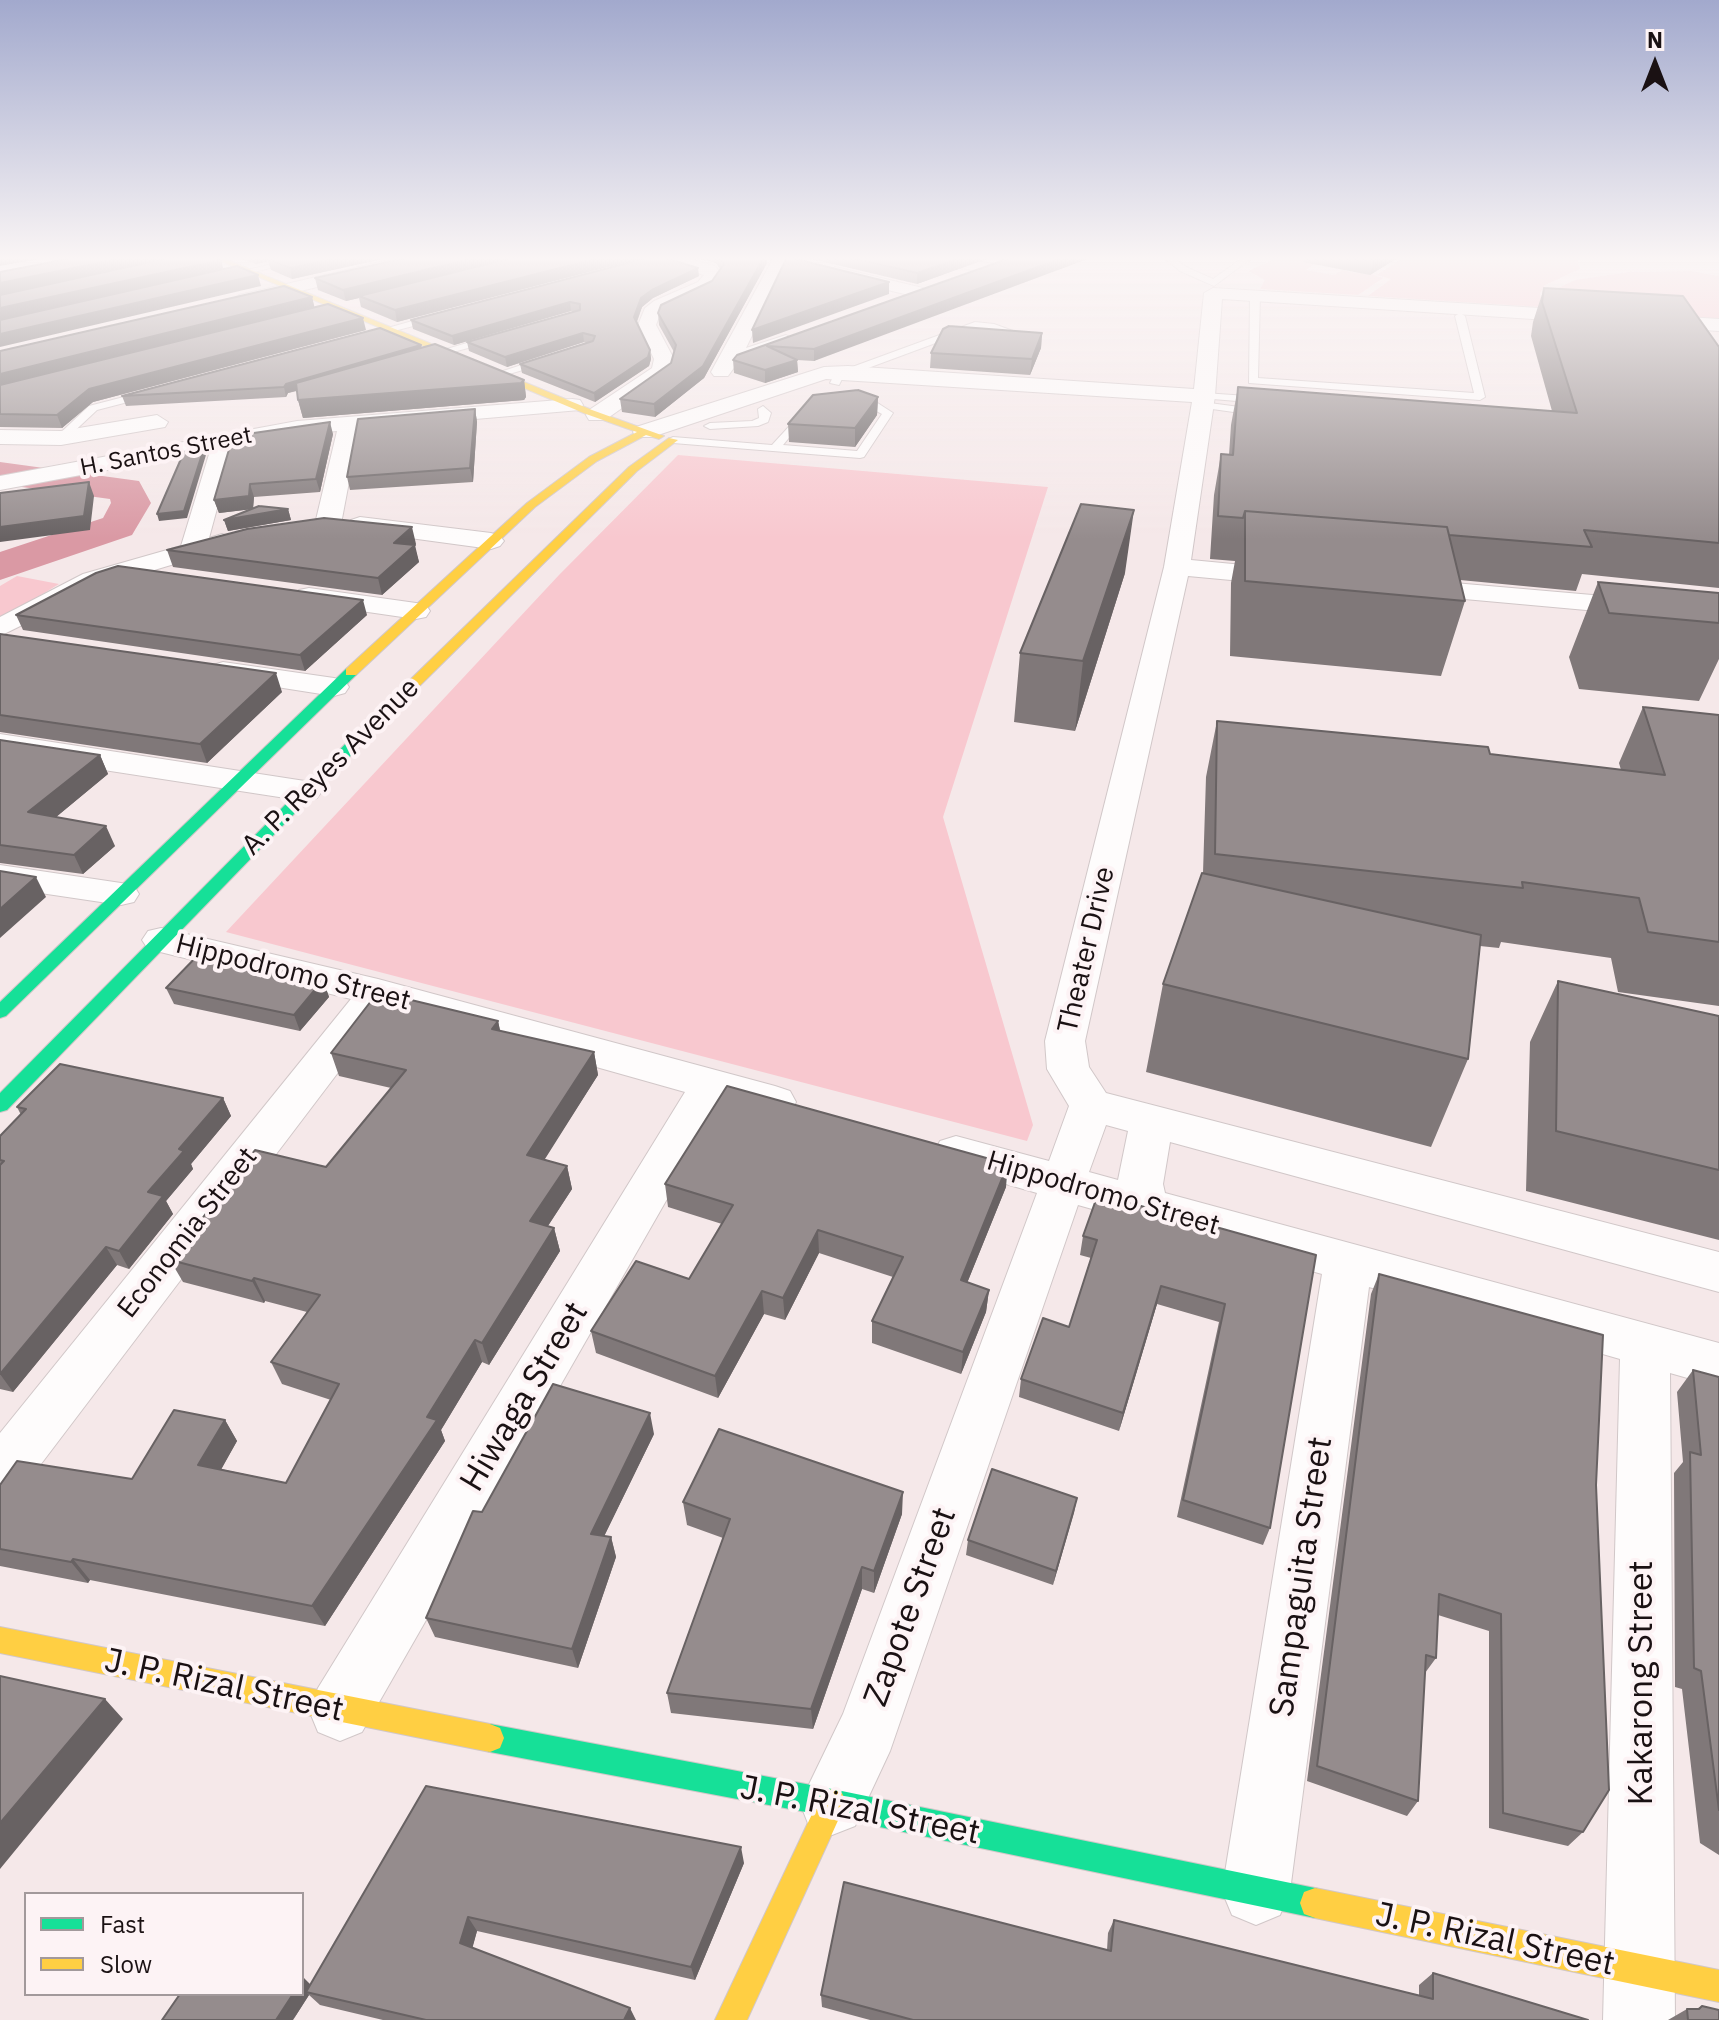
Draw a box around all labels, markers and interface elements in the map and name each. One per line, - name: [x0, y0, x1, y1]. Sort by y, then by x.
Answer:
- north arrow: [1615, 24, 1695, 104]
- text: N: [1647, 25, 1663, 54]
- street label: H. Santos Street: [78, 421, 254, 483]
- street label: A. P. Reyes Avenue: [235, 671, 427, 863]
- street label: Theater Drive: [1052, 864, 1122, 1036]
- street label: Hippodromo Street: [172, 928, 414, 1018]
- street label: Economia Street: [111, 1141, 265, 1325]
- street label: Hippodromo Street: [983, 1145, 1223, 1243]
- street label: Hiwaga Street: [452, 1295, 598, 1499]
- street label: Sampaguita Street: [1262, 1434, 1342, 1720]
- street label: Zapote Street: [856, 1502, 966, 1712]
- street label: Kakarong Street: [1622, 1560, 1662, 1806]
- street label: J. P. Rizal Street: [101, 1641, 347, 1731]
- street label: J. P. Rizal Street: [737, 1768, 983, 1854]
- legend: [24, 1892, 304, 1996]
- street label: J. P. Rizal Street: [1372, 1895, 1618, 1985]
- text: Fast: [100, 1908, 145, 1940]
- text: Slow: [100, 1948, 152, 1980]

